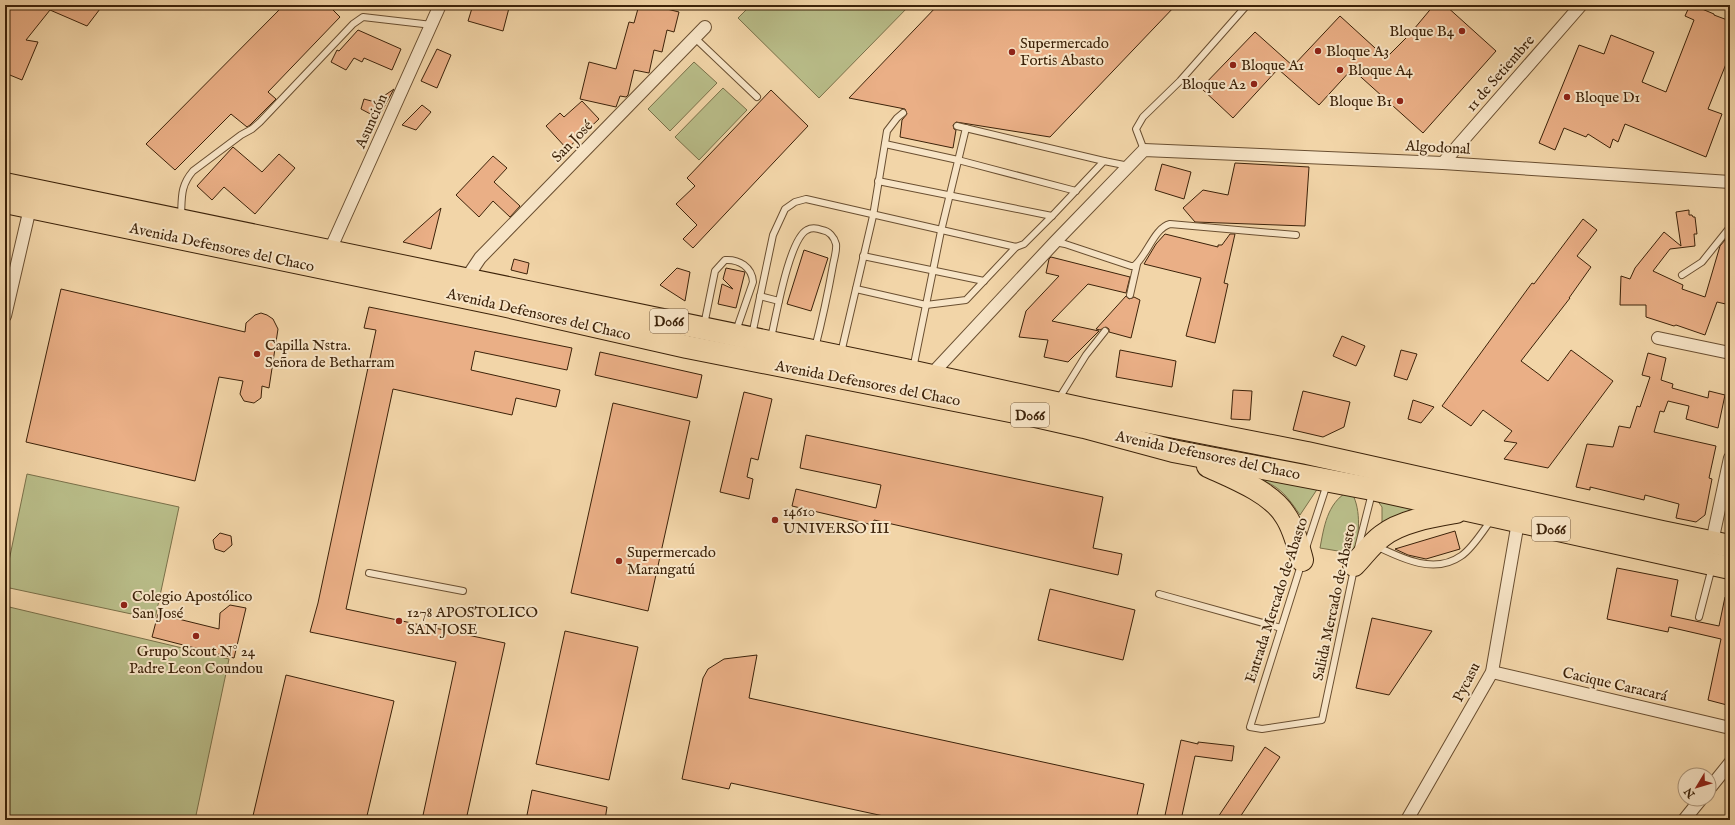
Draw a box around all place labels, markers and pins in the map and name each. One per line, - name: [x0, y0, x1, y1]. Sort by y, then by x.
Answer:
- place label: Bloque B4: [1389, 22, 1455, 41]
- marker: Bloque B4: [1457, 26, 1467, 36]
- place label: Supermercado Fortis Abasto: [1020, 34, 1109, 70]
- place label: Bloque A3: [1326, 42, 1389, 61]
- marker: Bloque A3: [1313, 46, 1323, 56]
- marker: Supermercado Fortis Abasto: [1007, 47, 1017, 57]
- place label: Bloque A1: [1241, 56, 1304, 75]
- marker: Bloque A1: [1228, 60, 1238, 70]
- place label: Bloque A4: [1348, 61, 1414, 80]
- marker: Bloque A4: [1335, 65, 1345, 75]
- place label: Bloque A2: [1181, 75, 1246, 94]
- marker: Bloque A2: [1249, 79, 1259, 89]
- place label: Bloque D1: [1575, 88, 1640, 107]
- place label: Bloque B1: [1329, 92, 1392, 111]
- marker: Bloque D1: [1562, 92, 1572, 102]
- marker: Bloque B1: [1395, 96, 1405, 106]
- place label: Capilla Nstra. Señora de Betharram: [265, 336, 395, 372]
- marker: Capilla Nstra. Señora de Betharram: [252, 349, 262, 359]
- place label: 14610 UNIVERSO III: [783, 502, 890, 538]
- marker: 14610 UNIVERSO III: [770, 515, 780, 525]
- place label: Supermercado Marangatú: [627, 543, 716, 579]
- marker: Supermercado Marangatú: [614, 556, 624, 566]
- place label: Colegio Apostólico San José: [132, 587, 252, 623]
- marker: Colegio Apostólico San José: [119, 600, 129, 610]
- place label: 1278 APOSTOLICO SAN JOSE: [407, 603, 538, 639]
- marker: 1278 APOSTOLICO SAN JOSE: [394, 616, 404, 626]
- marker: Grupo Scout N° 24 Padre Leon Coundou: [191, 631, 201, 641]
- place label: Grupo Scout N° 24 Padre Leon Coundou: [129, 642, 263, 678]

